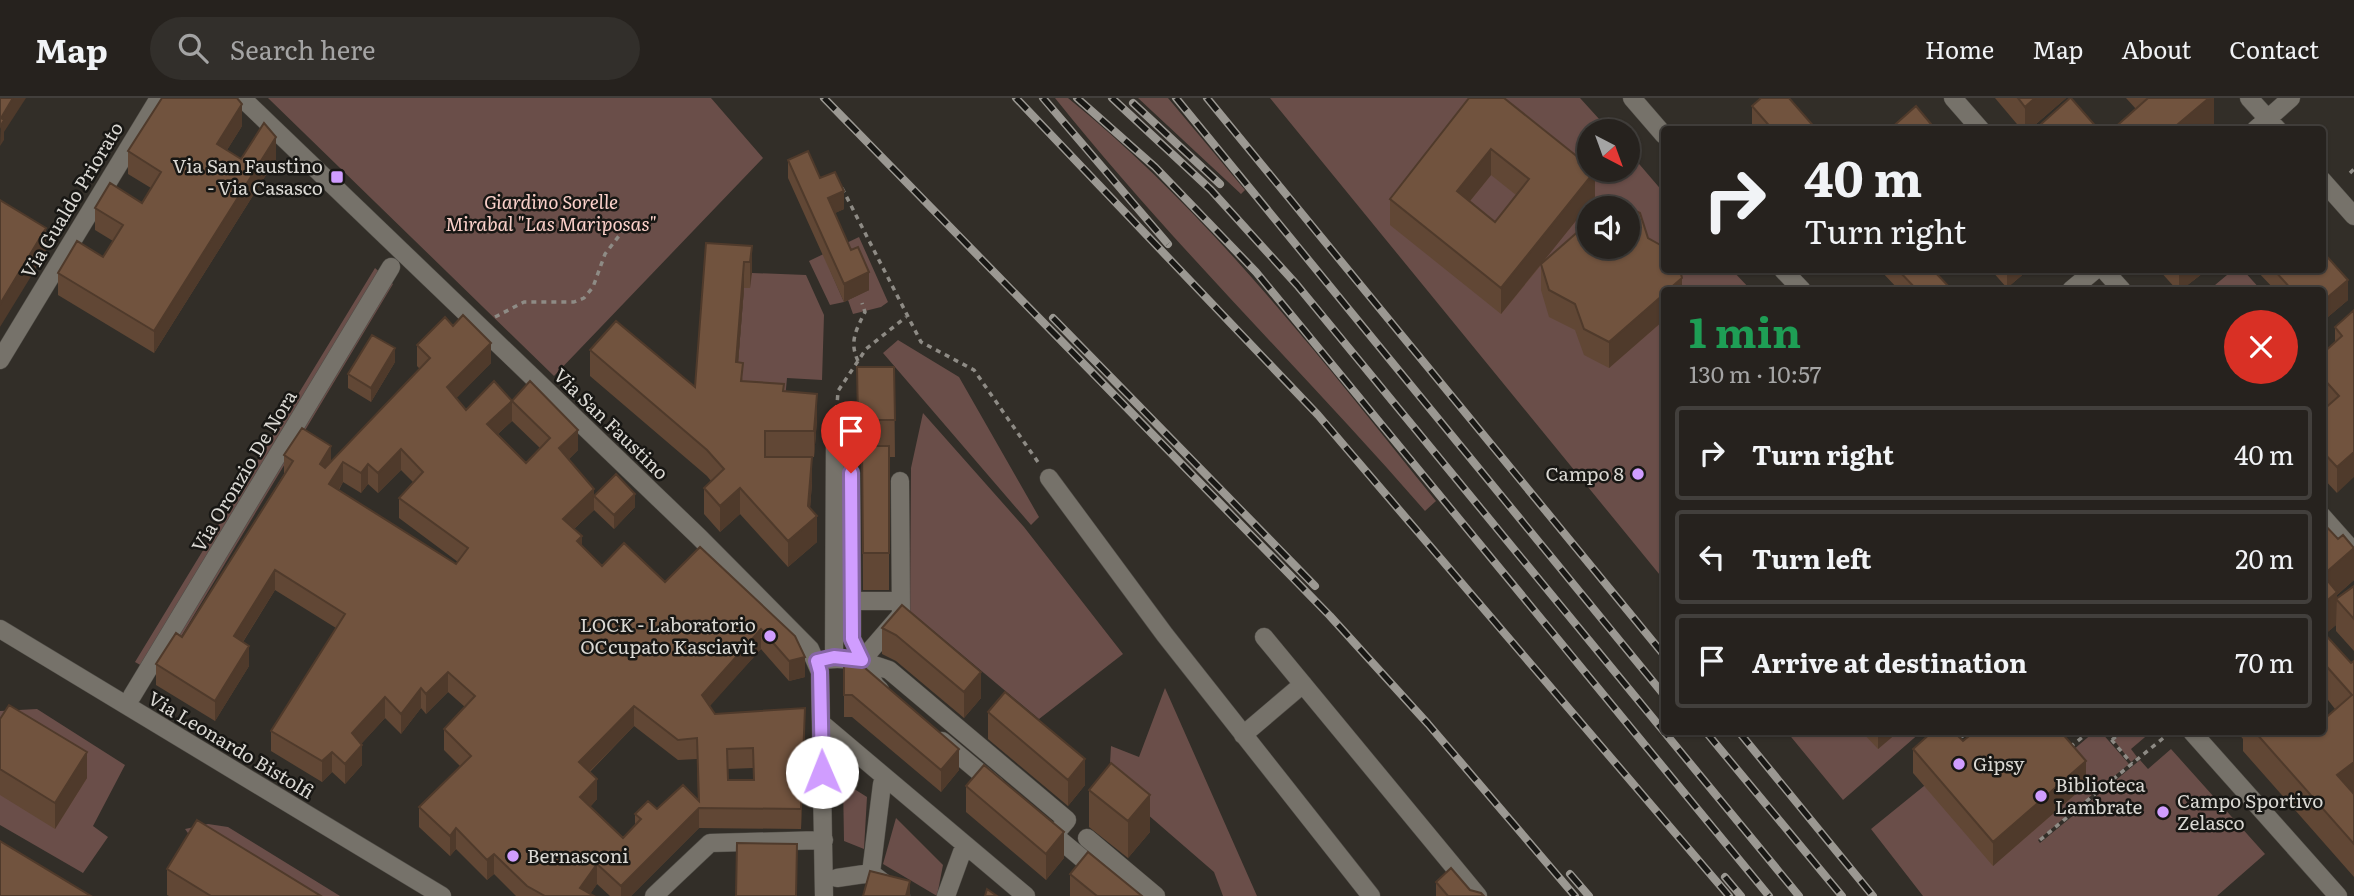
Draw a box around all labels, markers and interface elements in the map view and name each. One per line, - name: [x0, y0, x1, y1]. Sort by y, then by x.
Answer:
- search box: [150, 17, 640, 80]
- text: Map: [35, 24, 108, 73]
- icon: search: [174, 29, 212, 67]
- text: Search here: [230, 29, 376, 68]
- text: Home: [1925, 31, 1994, 66]
- text: Map: [2032, 31, 2083, 66]
- text: About: [2121, 31, 2191, 66]
- text: Contact: [2229, 31, 2319, 66]
- street label: Via Gualdo Priorato: [13, 116, 129, 283]
- north arrow: [1577, 119, 1640, 182]
- map controls: [1577, 119, 1640, 259]
- text: 40 m: [1804, 139, 1922, 212]
- place label: Via San Faustino - Via Casasco: [173, 151, 323, 201]
- icon: right: [1689, 154, 1780, 245]
- marker: Via San Faustino - Via Casasco: [329, 169, 345, 185]
- park label: Giardino Sorelle Mirabal "Las Mariposas": [445, 187, 657, 237]
- button: sound: [1577, 196, 1640, 259]
- text: Turn right: [1804, 206, 1966, 254]
- text: 1 min: [1689, 299, 1801, 361]
- button: close: [2224, 310, 2298, 384]
- text: 130 m · 10:57: [1689, 356, 1821, 390]
- street label: Via San Faustino: [548, 361, 676, 486]
- street label: Via Oronzio De Nora: [184, 383, 303, 557]
- pin: [821, 401, 881, 473]
- icon: arrive: [832, 412, 870, 450]
- icon: right: [1693, 434, 1731, 472]
- text: Turn right: [1752, 434, 1894, 473]
- text: 40 m: [2234, 434, 2294, 473]
- place label: Campo 8: [1545, 459, 1624, 487]
- marker: Campo 8: [1630, 466, 1646, 482]
- icon: left: [1693, 538, 1731, 576]
- text: Turn left: [1752, 538, 1871, 577]
- text: 20 m: [2235, 538, 2294, 577]
- place label: LOCK - Laboratorio OCcupato Kasciavìt: [580, 610, 756, 660]
- marker: LOCK - Laboratorio OCcupato Kasciavìt: [762, 628, 778, 644]
- icon: arrive: [1693, 642, 1731, 680]
- text: Arrive at destination: [1752, 642, 2027, 681]
- text: 70 m: [2235, 642, 2294, 681]
- street label: Via Leonardo Bistolfi: [143, 683, 320, 805]
- position arrow: [785, 735, 859, 809]
- place label: Gipsy: [1973, 749, 2024, 777]
- marker: Gipsy: [1951, 756, 1967, 772]
- place label: Biblioteca Lambrate: [2055, 770, 2146, 820]
- place label: Campo Sportivo Zelasco: [2177, 786, 2323, 836]
- marker: Biblioteca Lambrate: [2033, 788, 2049, 804]
- marker: Campo Sportivo Zelasco: [2155, 804, 2171, 820]
- place label: Bernasconi: [527, 841, 629, 869]
- marker: Bernasconi: [505, 848, 521, 864]

